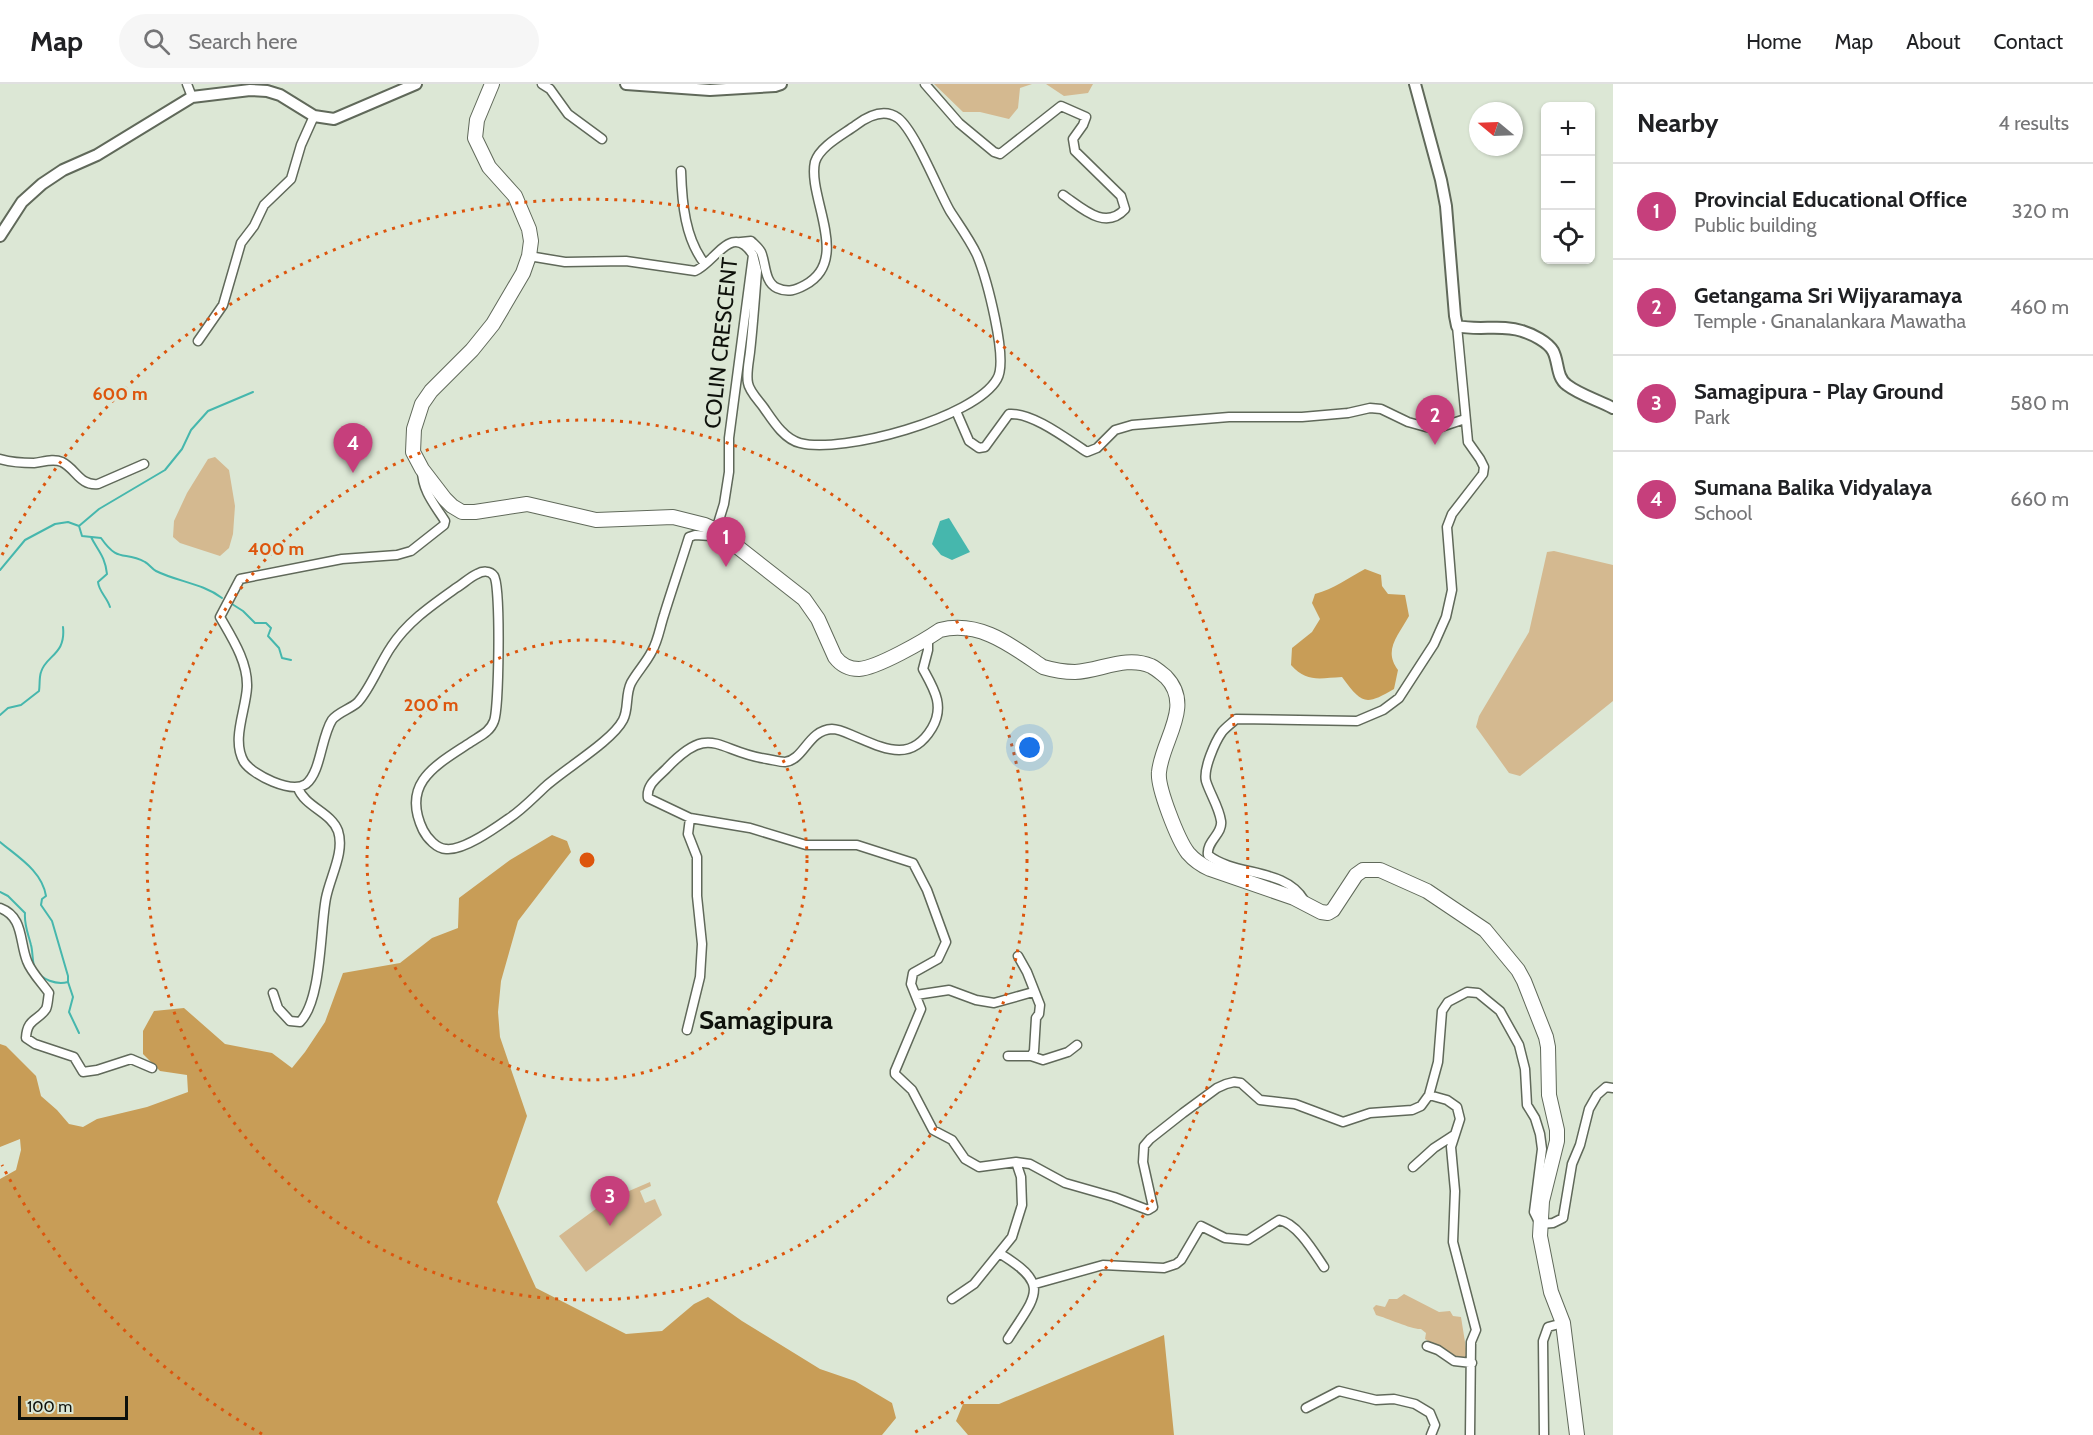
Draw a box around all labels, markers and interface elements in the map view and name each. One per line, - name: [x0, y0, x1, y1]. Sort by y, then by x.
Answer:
- search box: [119, 14, 539, 68]
- text: Map: [30, 24, 83, 58]
- icon: search: [140, 25, 173, 58]
- text: Search here: [188, 28, 297, 55]
- text: Home: [1746, 29, 1802, 54]
- text: Map: [1835, 29, 1873, 54]
- text: About: [1906, 29, 1960, 54]
- text: Contact: [1993, 29, 2063, 54]
- north arrow: [1469, 102, 1523, 156]
- map controls: [1541, 102, 1595, 264]
- button: +: [1541, 102, 1595, 156]
- text: Nearby: [1637, 107, 1718, 139]
- text: 4 results: [1998, 111, 2069, 135]
- button: −: [1541, 156, 1595, 210]
- text: Provincial Educational Office: [1694, 186, 1967, 213]
- text: 1: [1653, 199, 1660, 223]
- text: 320 m: [2012, 199, 2069, 223]
- button: locate: [1541, 210, 1595, 264]
- text: Public building: [1694, 213, 1816, 237]
- street label: COLIN CRESCENT: [699, 256, 743, 430]
- text: Getangama Sri Wijyaramaya: [1694, 282, 1962, 309]
- text: 2: [1651, 295, 1662, 319]
- text: 460 m: [2010, 295, 2069, 319]
- text: Temple · Gnanalankara Mawatha: [1694, 309, 1966, 333]
- text: Samagipura - Play Ground: [1694, 378, 1943, 405]
- text: 600 m: [92, 383, 148, 405]
- text: 3: [1651, 391, 1662, 415]
- text: 580 m: [2010, 391, 2069, 415]
- pin: 2: [1416, 396, 1454, 445]
- text: Park: [1694, 405, 1730, 429]
- pin: 4: [334, 424, 372, 473]
- text: Sumana Balika Vidyalaya: [1694, 474, 1932, 501]
- text: 4: [1650, 487, 1663, 511]
- text: 660 m: [2010, 487, 2069, 511]
- text: School: [1694, 501, 1752, 525]
- pin: 1: [706, 518, 746, 567]
- text: 400 m: [248, 538, 304, 560]
- text: 200 m: [404, 694, 458, 716]
- your location: [1015, 733, 1044, 762]
- centre of rings: [577, 850, 597, 870]
- district label: Samagipura: [699, 1004, 833, 1036]
- pin: 3: [590, 1176, 630, 1226]
- scale bar: [18, 1393, 128, 1420]
- text: 100 m: [27, 1397, 72, 1416]

